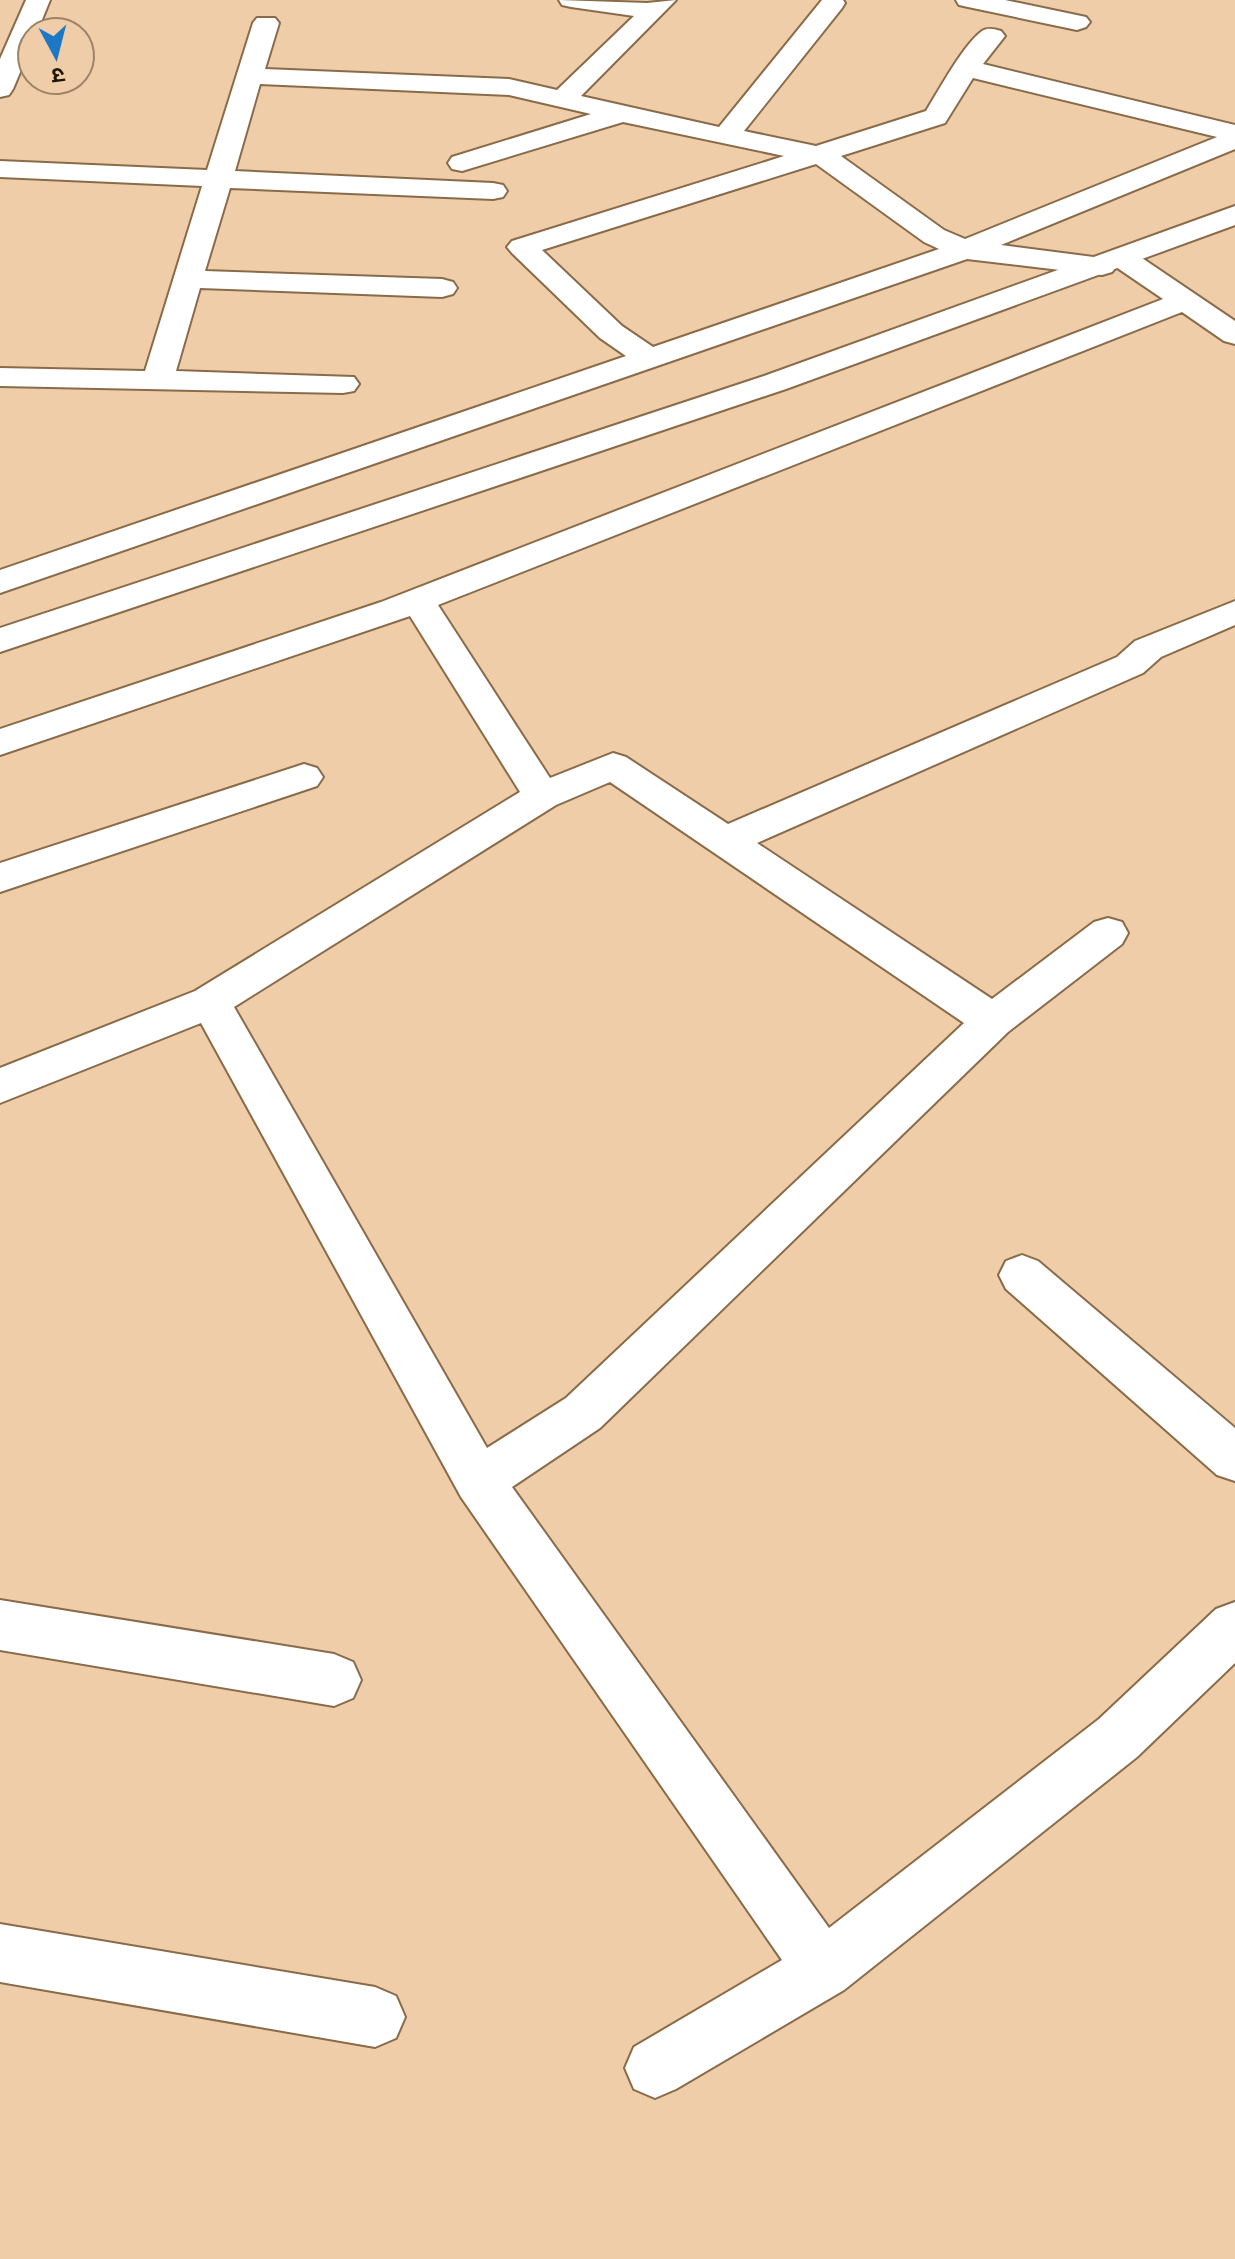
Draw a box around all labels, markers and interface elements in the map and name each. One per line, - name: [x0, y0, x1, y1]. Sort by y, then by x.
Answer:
- north arrow: [16, 16, 96, 96]
- text: उ: [49, 61, 67, 92]

